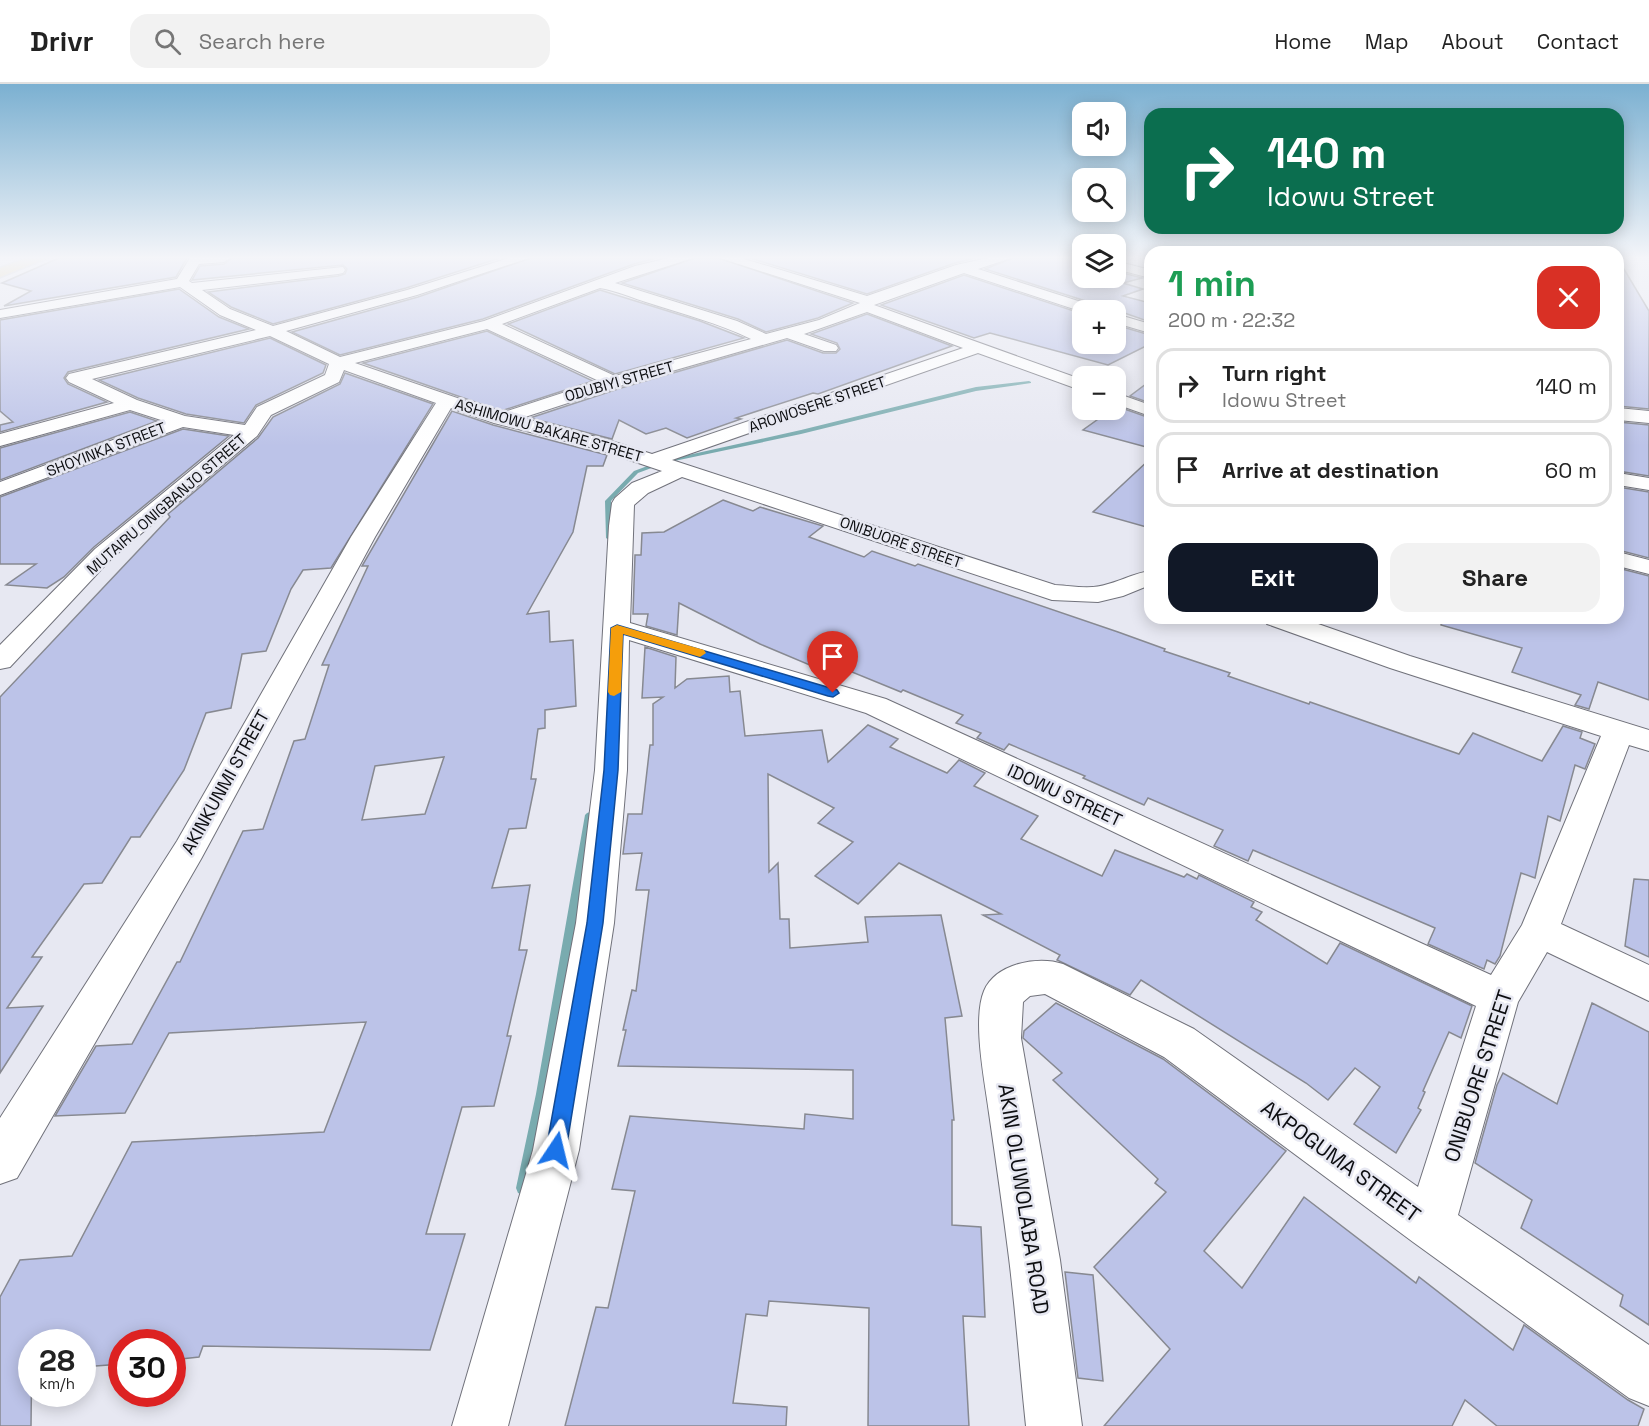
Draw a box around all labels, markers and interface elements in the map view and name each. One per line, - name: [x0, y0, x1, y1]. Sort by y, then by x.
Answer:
- search box: [130, 14, 550, 68]
- text: Drivr: [30, 23, 94, 59]
- icon: search: [151, 25, 184, 58]
- text: Search here: [199, 27, 325, 55]
- text: Home: [1274, 28, 1332, 55]
- text: Map: [1365, 28, 1409, 55]
- text: About: [1442, 28, 1504, 55]
- text: Contact: [1537, 28, 1619, 55]
- map controls: [1072, 102, 1126, 420]
- button: sound: [1072, 102, 1126, 156]
- text: 140 m: [1267, 127, 1386, 180]
- icon: right: [1168, 132, 1246, 210]
- button: search: [1072, 168, 1126, 222]
- text: Idowu Street: [1267, 179, 1435, 214]
- button: layers: [1072, 234, 1126, 288]
- text: 1 min: [1168, 261, 1256, 307]
- button: close: [1537, 266, 1600, 329]
- button: +: [1072, 300, 1126, 354]
- text: 200 m · 22:32: [1168, 307, 1295, 333]
- street label: ODUBIYI STREET: [562, 356, 676, 406]
- text: Turn right: [1222, 359, 1327, 387]
- button: −: [1072, 366, 1126, 420]
- icon: right: [1171, 369, 1204, 402]
- street label: AROWOSERE STREET: [746, 372, 888, 436]
- text: 140 m: [1535, 372, 1597, 400]
- text: Idowu Street: [1222, 387, 1346, 413]
- street label: ASHIMOWU BAKARE STREET: [453, 394, 645, 466]
- street label: SHOYINKA STREET: [44, 417, 169, 481]
- street label: MUTAIRU ONIGBANJO STREET: [82, 429, 250, 578]
- icon: arrive: [1171, 453, 1204, 486]
- text: Arrive at destination: [1222, 456, 1439, 484]
- text: 60 m: [1545, 456, 1597, 484]
- street label: ONIBUORE STREET: [837, 512, 965, 572]
- button: Exit: [1168, 543, 1378, 612]
- button: Share: [1390, 543, 1600, 612]
- pin: [807, 631, 858, 693]
- icon: arrive: [816, 640, 849, 673]
- street label: AKINKUNMI STREET: [176, 705, 274, 858]
- street label: IDOWU STREET: [1004, 758, 1126, 832]
- street label: ONIBUORE STREET: [1437, 987, 1519, 1165]
- street label: AKIN OLUWOLABA ROAD: [992, 1082, 1056, 1316]
- street label: AKPOGUMA STREET: [1256, 1094, 1426, 1228]
- position arrow: [524, 1118, 588, 1182]
- speed limit sign: 30: [108, 1329, 186, 1407]
- text: 28: [39, 1341, 75, 1380]
- text: km/h: [39, 1374, 75, 1393]

